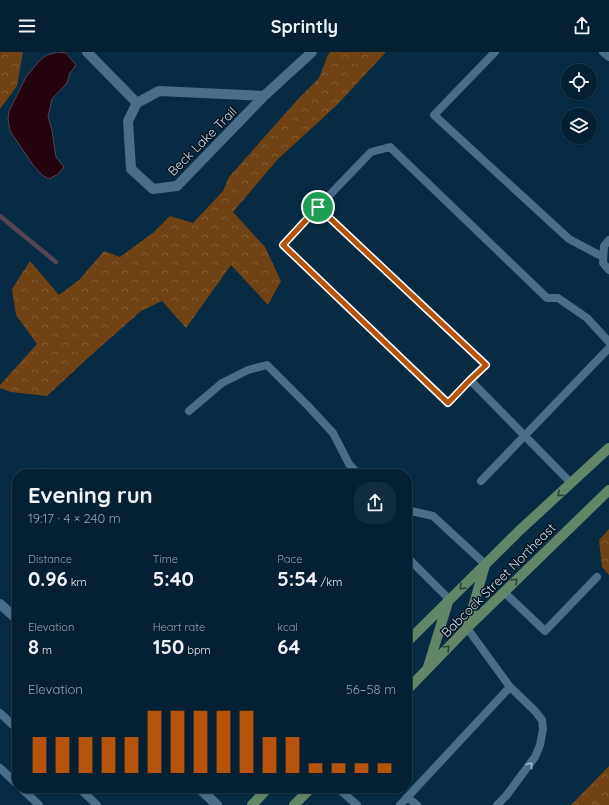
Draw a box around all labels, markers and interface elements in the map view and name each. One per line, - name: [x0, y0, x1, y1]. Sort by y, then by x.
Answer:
- icon: menu: [16, 15, 38, 37]
- text: Sprintly: [271, 15, 338, 38]
- icon: share: [571, 15, 593, 37]
- map controls: [561, 64, 597, 144]
- button: locate: [561, 64, 597, 100]
- street label: Beck Lake Trail: [164, 103, 240, 179]
- button: layers: [561, 108, 597, 144]
- pin: [301, 190, 335, 224]
- icon: arrive: [307, 196, 329, 218]
- text: Evening run: [28, 481, 153, 509]
- button: share: [354, 482, 396, 524]
- one-way arrow: [557, 489, 564, 496]
- text: 19:17 · 4 × 240 m: [28, 510, 121, 526]
- street label: Babcock Street Northeast: [438, 520, 558, 640]
- text: Distance: [28, 552, 72, 566]
- text: Time: [153, 552, 178, 566]
- text: Pace: [277, 552, 302, 566]
- text: 0.96: [28, 566, 68, 591]
- text: 5:40: [153, 566, 194, 591]
- text: 5:54: [277, 566, 318, 591]
- text: km: [68, 575, 87, 589]
- text: /km: [318, 575, 342, 589]
- one-way arrow: [510, 579, 518, 586]
- one-way arrow: [459, 582, 467, 589]
- text: Elevation: [28, 620, 74, 634]
- text: Heart rate: [153, 620, 205, 634]
- text: kcal: [277, 620, 298, 634]
- text: 8: [28, 634, 39, 659]
- text: 150: [153, 634, 184, 659]
- text: 64: [277, 634, 300, 659]
- text: m: [39, 643, 52, 657]
- text: bpm: [184, 643, 211, 657]
- one-way arrow: [442, 645, 450, 653]
- text: Elevation: [28, 681, 83, 697]
- text: 56–58 m: [346, 681, 396, 697]
- one-way arrow: [525, 762, 532, 769]

